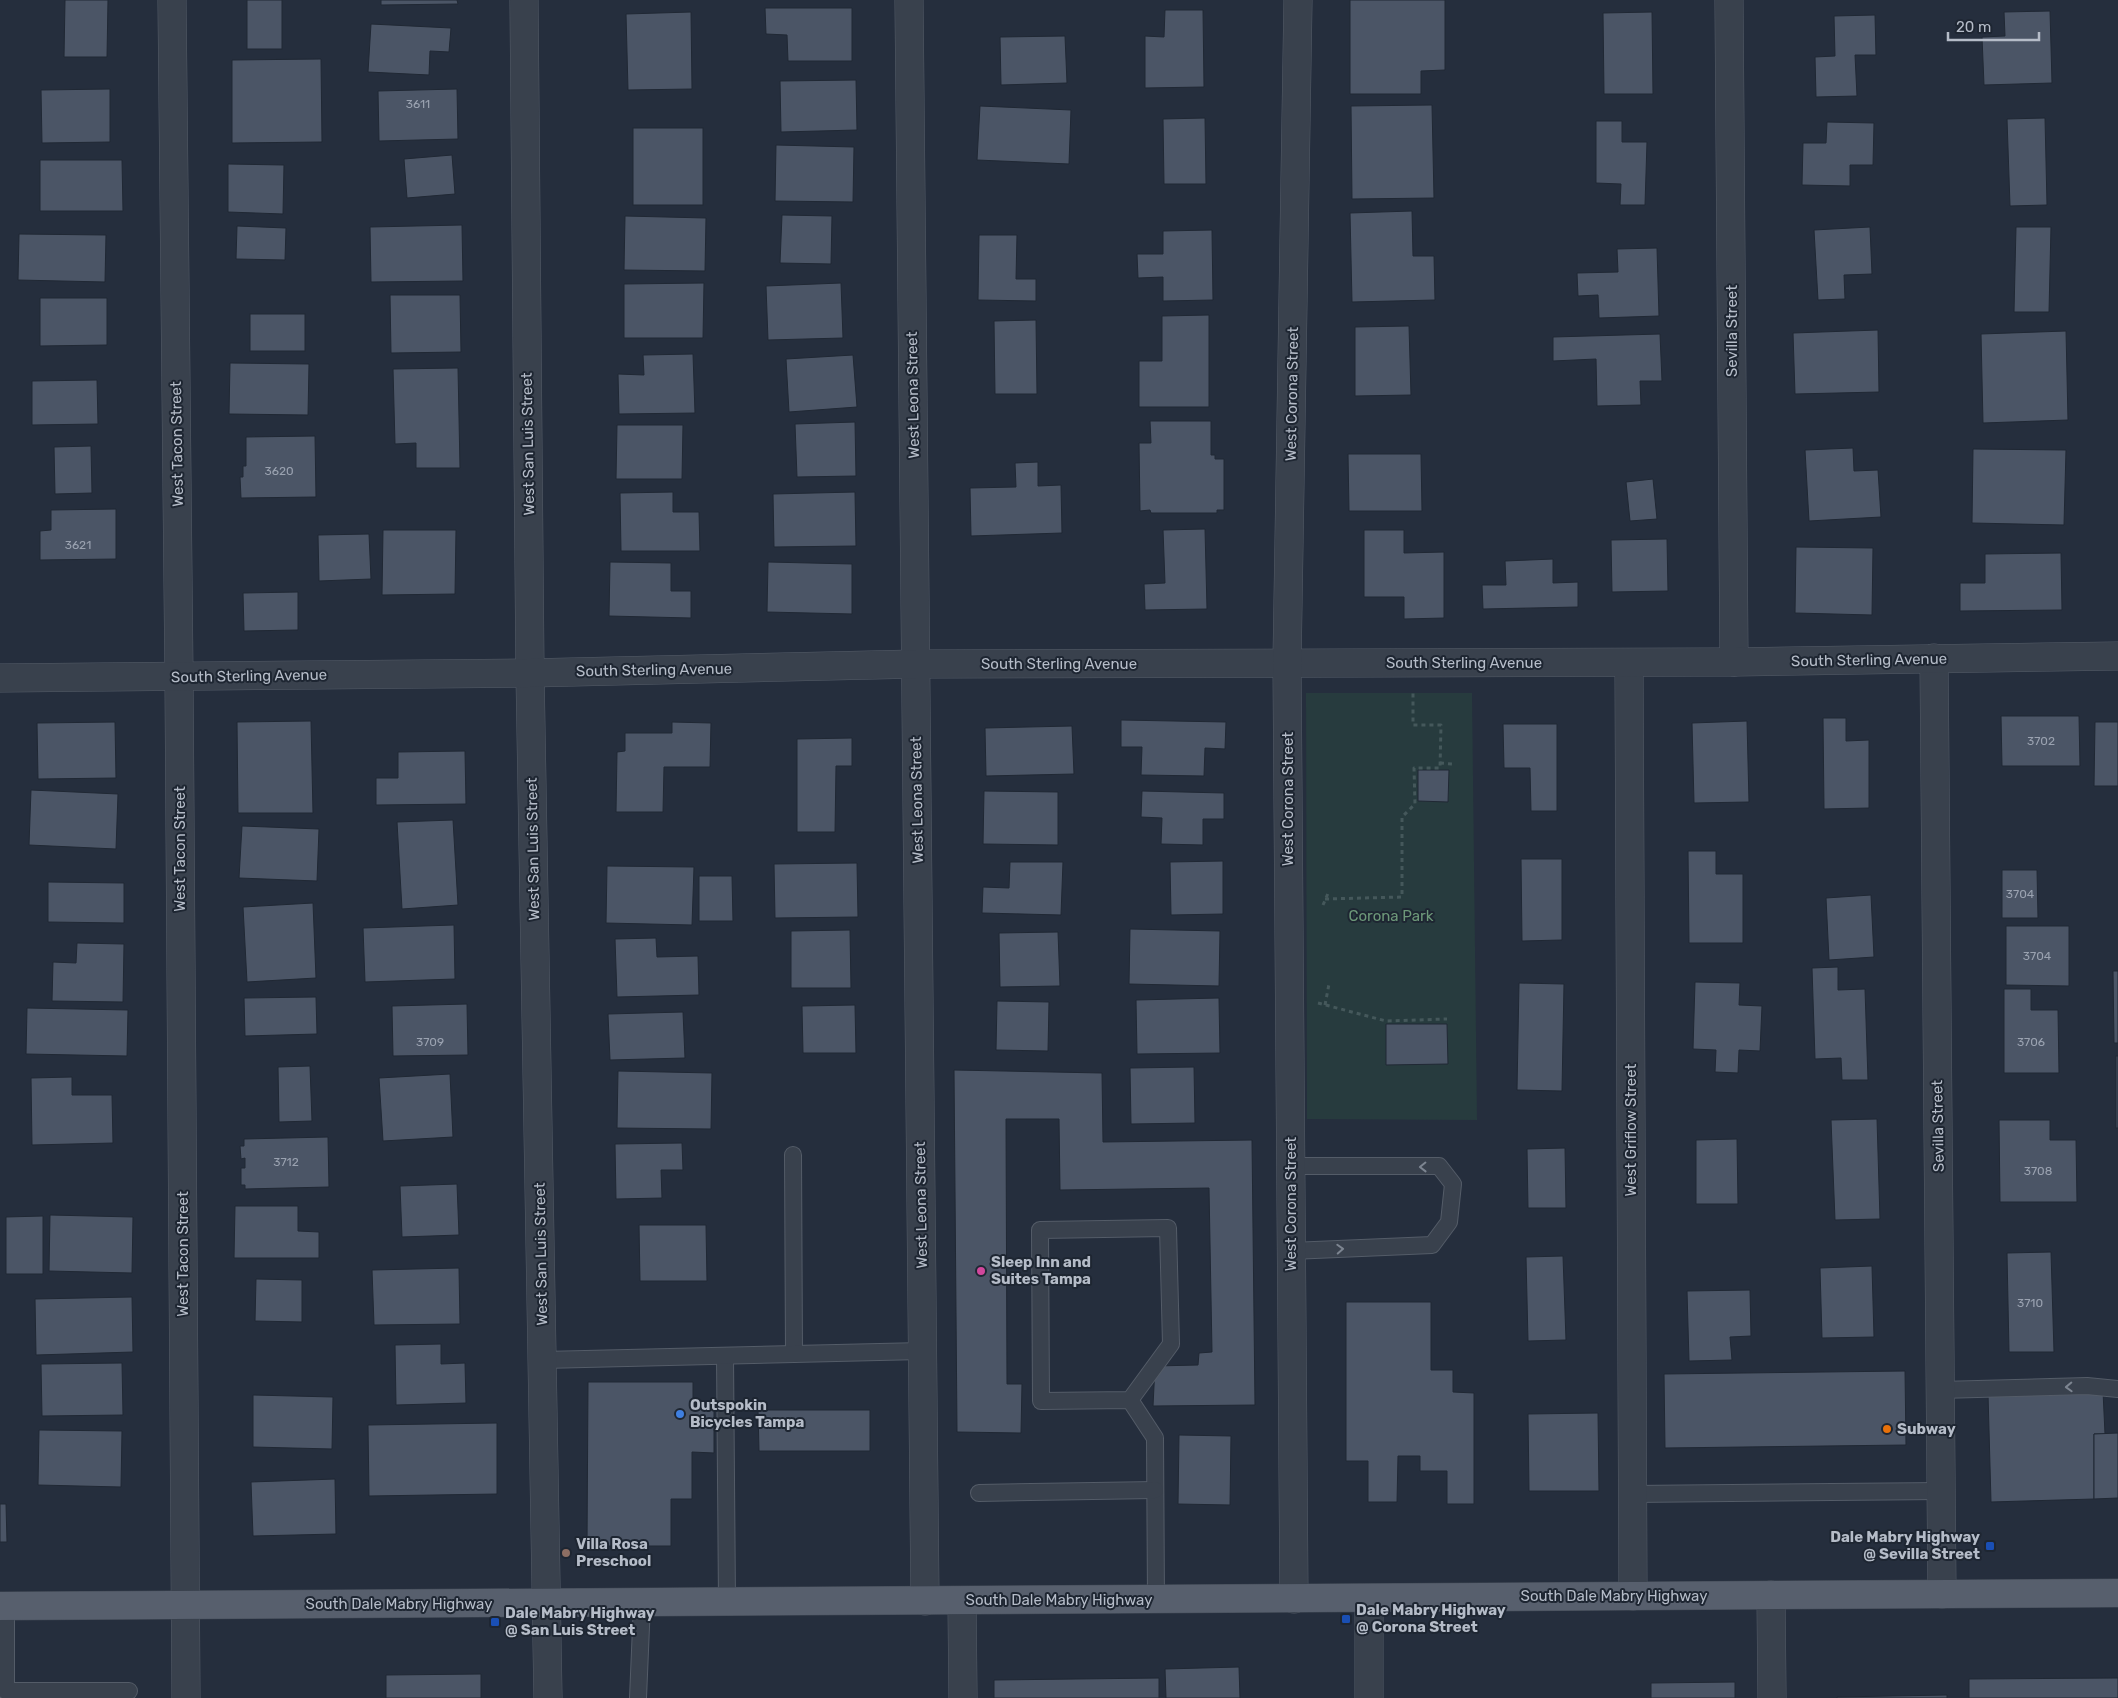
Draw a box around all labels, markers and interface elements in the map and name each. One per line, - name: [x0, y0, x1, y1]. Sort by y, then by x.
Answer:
- scale bar: [1948, 10, 2039, 42]
- text: 20 m: [1956, 18, 1991, 36]
- house number: 3611: [406, 97, 430, 111]
- street label: Sevilla Street: [1723, 285, 1741, 377]
- street label: West Corona Street: [1282, 326, 1302, 461]
- street label: West Leona Street: [903, 331, 923, 459]
- street label: West San Luis Street: [518, 372, 538, 516]
- street label: West Tacon Street: [167, 381, 187, 507]
- house number: 3620: [264, 464, 294, 478]
- house number: 3621: [65, 538, 91, 552]
- street label: South Sterling Avenue: [1791, 650, 1947, 670]
- street label: South Sterling Avenue: [1386, 654, 1542, 672]
- street label: South Sterling Avenue: [981, 655, 1137, 673]
- street label: South Sterling Avenue: [576, 660, 732, 680]
- street label: South Sterling Avenue: [171, 666, 327, 686]
- street label: West Corona Street: [1279, 732, 1297, 866]
- house number: 3702: [2027, 734, 2055, 748]
- street label: West Leona Street: [907, 736, 927, 864]
- street label: West San Luis Street: [523, 777, 543, 921]
- street label: West Tacon Street: [171, 786, 189, 912]
- house number: 3704: [2006, 887, 2035, 901]
- park label: Corona Park: [1348, 907, 1434, 925]
- house number: 3704: [2023, 949, 2052, 963]
- house number: 3709: [416, 1035, 444, 1049]
- house number: 3706: [2017, 1035, 2045, 1049]
- street label: West Griflow Street: [1622, 1063, 1640, 1196]
- street label: Sevilla Street: [1928, 1080, 1948, 1172]
- street label: West Corona Street: [1282, 1137, 1300, 1271]
- street label: West Leona Street: [911, 1141, 931, 1269]
- house number: 3712: [273, 1155, 299, 1169]
- one-way arrow: [1419, 1161, 1427, 1172]
- house number: 3708: [2024, 1164, 2052, 1178]
- street label: West San Luis Street: [531, 1182, 551, 1326]
- street label: West Tacon Street: [174, 1191, 192, 1317]
- one-way arrow: [1336, 1243, 1344, 1254]
- place label: Sleep Inn and Suites Tampa: [991, 1253, 1091, 1288]
- marker: Sleep Inn and Suites Tampa: [975, 1265, 987, 1277]
- house number: 3710: [2017, 1296, 2043, 1310]
- one-way arrow: [2065, 1382, 2073, 1392]
- place label: Outspokin Bicycles Tampa: [690, 1396, 804, 1431]
- marker: Outspokin Bicycles Tampa: [674, 1408, 686, 1420]
- place label: Subway: [1897, 1420, 1956, 1438]
- marker: Subway: [1881, 1423, 1893, 1435]
- place label: Dale Mabry Highway @ Sevilla Street: [1830, 1528, 1980, 1563]
- place label: Villa Rosa Preschool: [576, 1535, 651, 1570]
- marker: Dale Mabry Highway @ Sevilla Street: [1984, 1540, 1996, 1552]
- marker: Villa Rosa Preschool: [560, 1547, 572, 1559]
- street label: South Dale Mabry Highway: [1521, 1587, 1707, 1605]
- street label: South Dale Mabry Highway: [966, 1591, 1152, 1609]
- street label: South Dale Mabry Highway: [306, 1595, 492, 1613]
- place label: Dale Mabry Highway @ Corona Street: [1356, 1601, 1506, 1636]
- place label: Dale Mabry Highway @ San Luis Street: [505, 1604, 655, 1639]
- marker: Dale Mabry Highway @ Corona Street: [1340, 1613, 1352, 1625]
- marker: Dale Mabry Highway @ San Luis Street: [489, 1616, 501, 1628]

